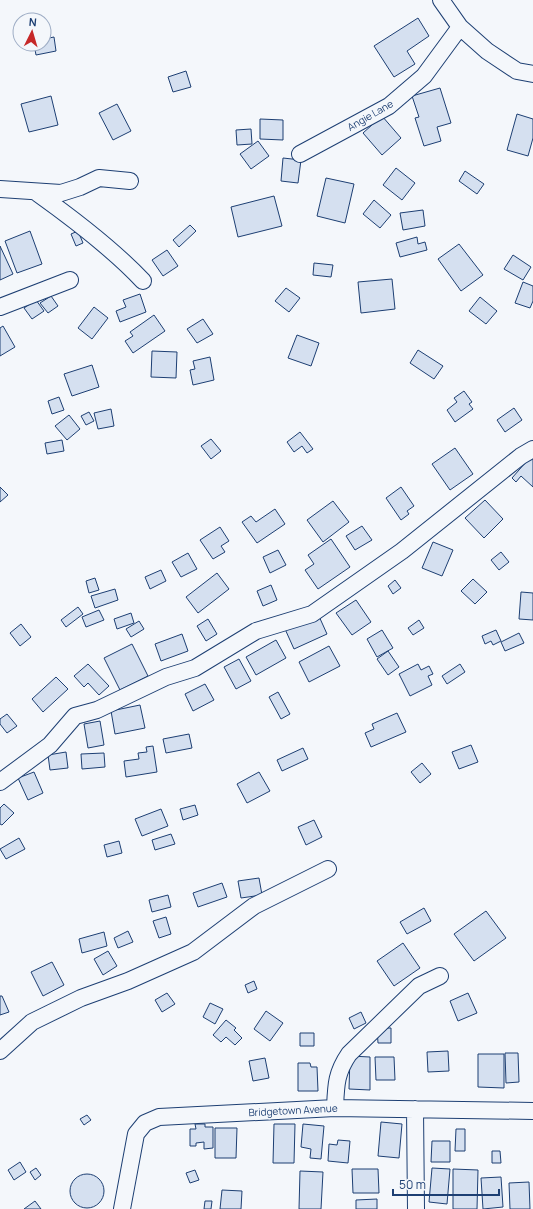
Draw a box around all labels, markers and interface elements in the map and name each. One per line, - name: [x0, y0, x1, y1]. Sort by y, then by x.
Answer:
- north arrow: [12, 12, 52, 52]
- text: N: [28, 14, 38, 29]
- street label: Angie Lane: [345, 96, 396, 134]
- street label: Bridgetown Avenue: [248, 1101, 338, 1119]
- scale bar: [393, 1171, 499, 1197]
- text: 50 m: [399, 1176, 426, 1193]

